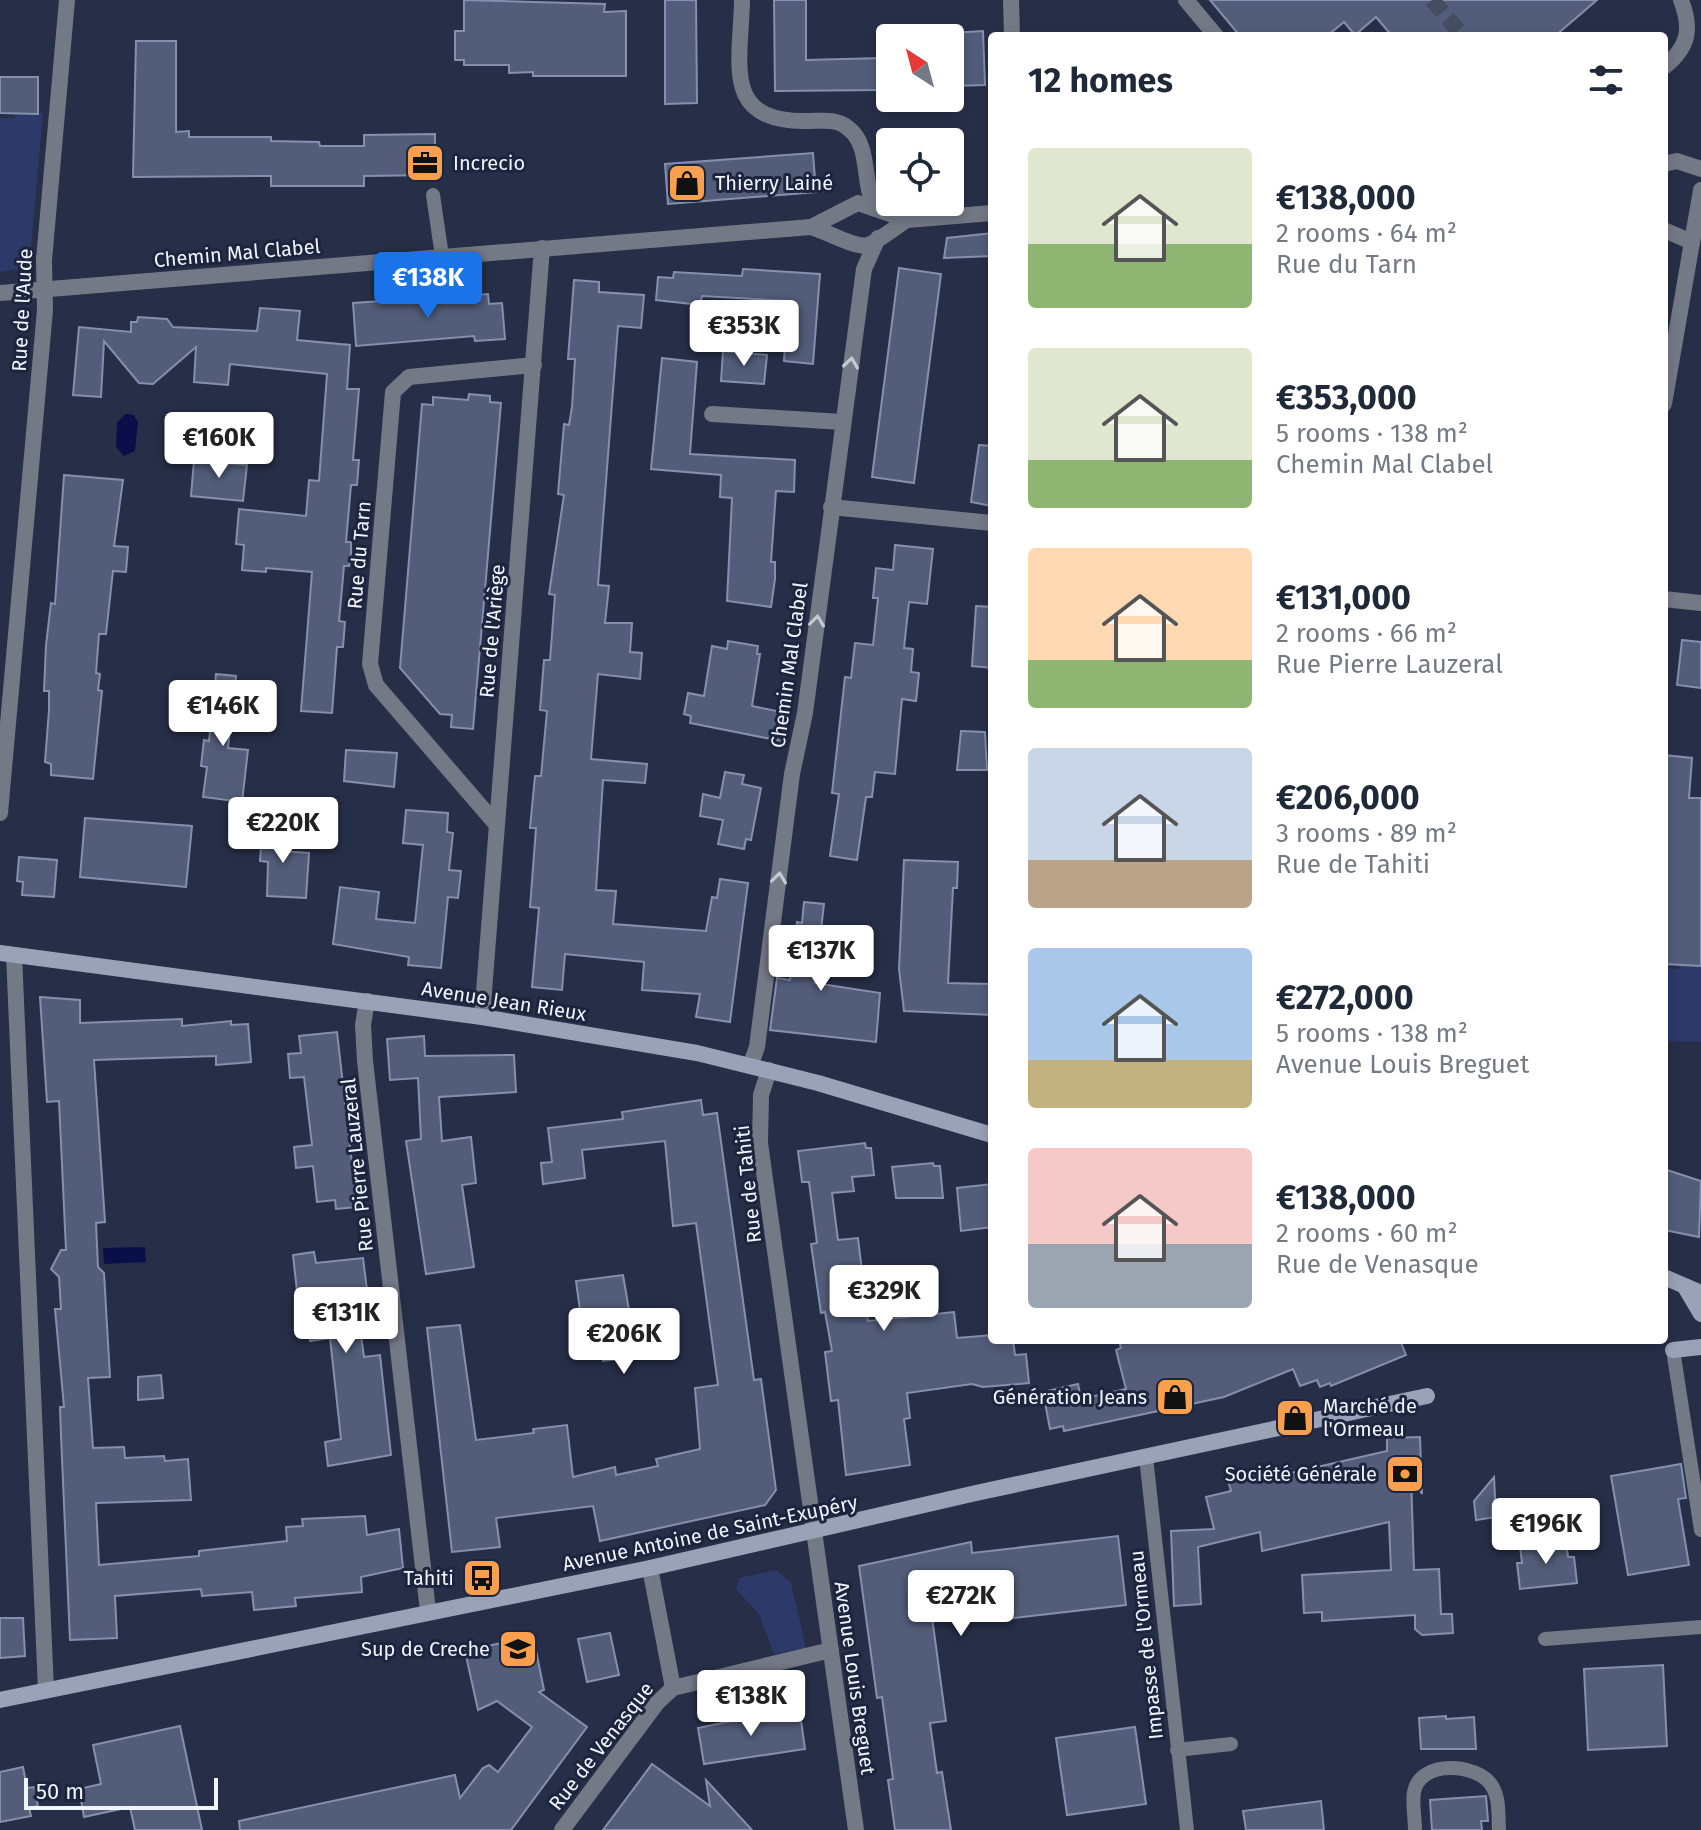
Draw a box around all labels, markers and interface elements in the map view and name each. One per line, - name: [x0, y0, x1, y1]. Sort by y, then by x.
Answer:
- north arrow: [876, 24, 964, 112]
- map controls: [876, 24, 964, 216]
- icon: filters: [1584, 58, 1628, 102]
- text: 12 homes: [1028, 60, 1173, 101]
- button: locate: [876, 128, 964, 216]
- office icon: Increcio: [404, 142, 446, 184]
- place label: Increcio: [453, 151, 525, 175]
- shop icon: Thierry Lainé: [666, 162, 708, 204]
- place label: Thierry Lainé: [715, 171, 833, 195]
- text: €138,000: [1276, 177, 1416, 218]
- icon: home: [1092, 180, 1188, 276]
- text: 2 rooms · 64 m²: [1276, 218, 1457, 249]
- street label: Chemin Mal Clabel: [153, 234, 321, 272]
- street label: Rue de l'Aude: [7, 248, 37, 372]
- text: Rue du Tarn: [1276, 249, 1417, 280]
- pin: €138K: [372, 252, 484, 320]
- text: €138K: [392, 262, 464, 293]
- pin: €353K: [688, 300, 800, 368]
- text: €353K: [708, 310, 780, 341]
- one-way arrow: [842, 356, 859, 370]
- text: €353,000: [1276, 377, 1417, 418]
- icon: home: [1092, 380, 1188, 476]
- pin: €160K: [163, 412, 275, 480]
- text: 5 rooms · 138 m²: [1276, 418, 1468, 449]
- text: €160K: [183, 422, 255, 453]
- text: Chemin Mal Clabel: [1276, 449, 1493, 480]
- street label: Rue du Tarn: [342, 500, 376, 610]
- street label: Rue de l'Ariège: [474, 563, 510, 699]
- text: €131,000: [1276, 577, 1411, 618]
- street label: Chemin Mal Clabel: [765, 580, 813, 749]
- icon: home: [1092, 580, 1188, 676]
- one-way arrow: [808, 614, 825, 627]
- text: 2 rooms · 66 m²: [1276, 618, 1457, 649]
- text: Rue Pierre Lauzeral: [1276, 649, 1503, 680]
- pin: €146K: [167, 680, 279, 748]
- text: €146K: [187, 690, 259, 721]
- text: €206,000: [1276, 777, 1420, 818]
- icon: home: [1092, 780, 1188, 876]
- pin: €220K: [227, 797, 339, 865]
- text: €220K: [246, 807, 320, 838]
- text: 3 rooms · 89 m²: [1276, 818, 1457, 849]
- text: Rue de Tahiti: [1276, 849, 1430, 880]
- one-way arrow: [770, 871, 787, 885]
- pin: €137K: [765, 925, 877, 993]
- text: €137K: [787, 935, 855, 966]
- street label: Avenue Jean Rieux: [420, 976, 588, 1026]
- text: €272,000: [1276, 977, 1414, 1018]
- icon: home: [1092, 980, 1188, 1076]
- text: 5 rooms · 138 m²: [1276, 1018, 1468, 1049]
- text: Avenue Louis Breguet: [1276, 1049, 1529, 1080]
- street label: Rue Pierre Lauzeral: [336, 1077, 378, 1253]
- street label: Rue de Tahiti: [730, 1124, 766, 1244]
- text: €138,000: [1276, 1177, 1416, 1218]
- icon: home: [1092, 1180, 1188, 1276]
- text: 2 rooms · 60 m²: [1276, 1218, 1458, 1249]
- text: Rue de Venasque: [1276, 1249, 1479, 1280]
- pin: €329K: [828, 1265, 940, 1333]
- text: €329K: [848, 1275, 920, 1306]
- pin: €131K: [290, 1287, 402, 1355]
- text: €131K: [312, 1297, 380, 1328]
- pin: €206K: [568, 1308, 680, 1376]
- text: €206K: [587, 1318, 661, 1349]
- shop icon: Génération Jeans: [1154, 1376, 1196, 1418]
- place label: Génération Jeans: [993, 1385, 1147, 1409]
- place label: Marché de l'Ormeau: [1323, 1394, 1417, 1441]
- shop icon: Marché de l'Ormeau: [1274, 1397, 1316, 1439]
- bank icon: Société Générale: [1384, 1453, 1426, 1495]
- place label: Société Générale: [1225, 1462, 1377, 1486]
- street label: Avenue Antoine de Saint-Exupéry: [560, 1490, 860, 1576]
- pin: €196K: [1490, 1498, 1602, 1566]
- text: €196K: [1510, 1508, 1582, 1539]
- street label: Impasse de l'Ormeau: [1124, 1549, 1168, 1741]
- bus stop icon: Tahiti: [461, 1557, 503, 1599]
- place label: Tahiti: [404, 1566, 454, 1590]
- pin: €272K: [905, 1570, 1017, 1638]
- street label: Avenue Louis Breguet: [830, 1580, 881, 1777]
- text: €272K: [926, 1580, 996, 1611]
- school or university icon: Sup de Creche: [497, 1628, 539, 1670]
- place label: Sup de Creche: [361, 1637, 490, 1661]
- pin: €138K: [695, 1670, 807, 1738]
- street label: Rue de Venasque: [544, 1677, 658, 1815]
- text: €138K: [715, 1680, 787, 1711]
- scale bar: [24, 1774, 218, 1810]
- text: 50 m: [36, 1778, 84, 1805]

